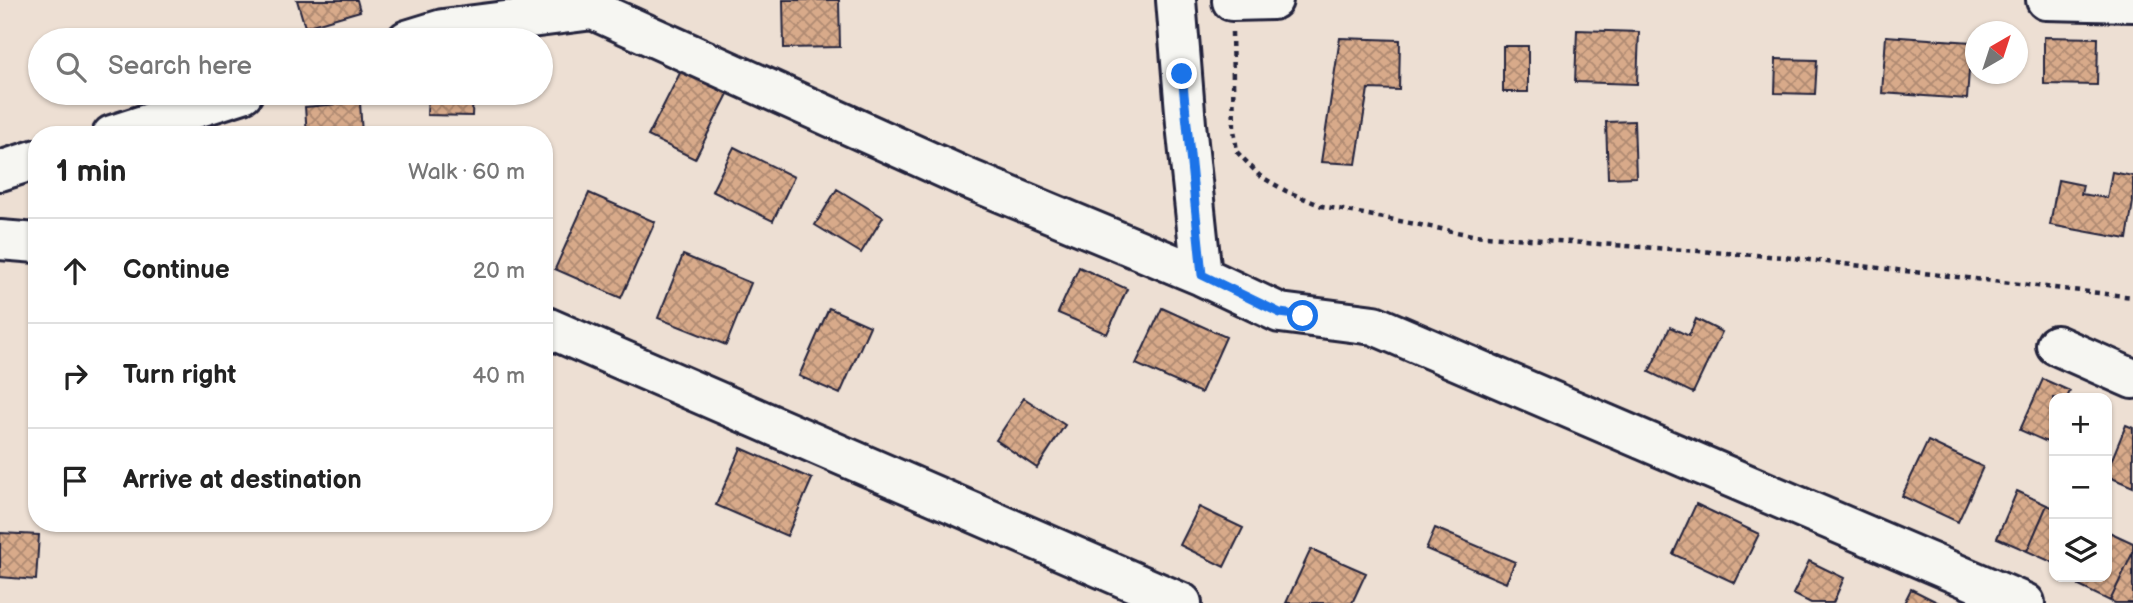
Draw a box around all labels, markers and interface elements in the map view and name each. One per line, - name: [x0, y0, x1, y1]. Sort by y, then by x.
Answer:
- north arrow: [1965, 21, 2028, 84]
- search box: [28, 28, 553, 105]
- icon: search: [52, 48, 90, 86]
- text: Search here: [108, 51, 252, 82]
- route end: [1166, 58, 1197, 89]
- text: 1 min: [56, 154, 126, 190]
- text: Walk · 60 m: [408, 158, 525, 186]
- icon: ahead: [56, 252, 94, 290]
- text: Continue: [123, 255, 230, 286]
- text: 20 m: [473, 257, 525, 285]
- route start: [1287, 300, 1318, 331]
- icon: right: [56, 357, 94, 395]
- text: Turn right: [123, 360, 236, 391]
- text: 40 m: [472, 362, 525, 390]
- map controls: [2049, 393, 2112, 582]
- button: +: [2049, 393, 2112, 456]
- button: −: [2049, 456, 2112, 519]
- icon: arrive: [56, 462, 94, 500]
- text: Arrive at destination: [123, 465, 362, 496]
- button: layers: [2049, 519, 2112, 582]

